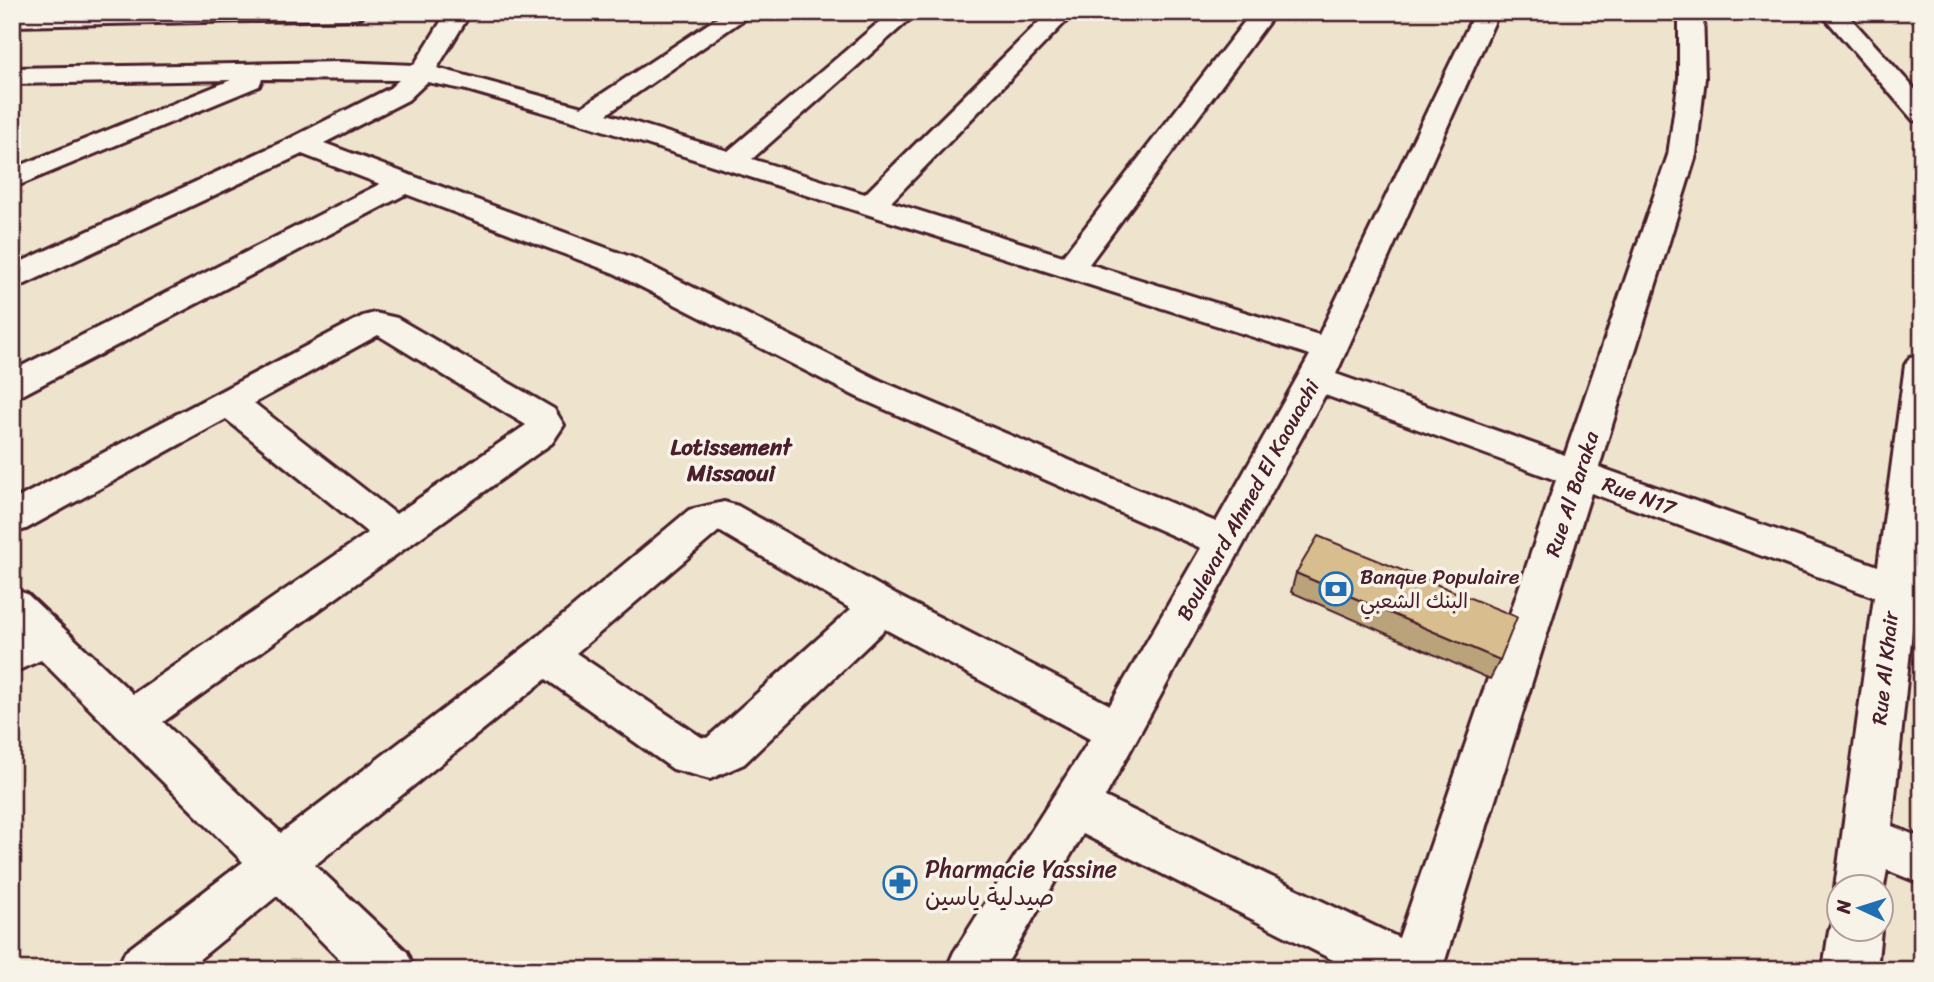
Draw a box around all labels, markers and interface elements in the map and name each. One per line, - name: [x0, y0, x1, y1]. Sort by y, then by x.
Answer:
- street label: Boulevard Ahmed El Kaouachi: [1166, 371, 1331, 628]
- street label: Rue Al Baraka: [1534, 426, 1610, 562]
- district label: Lotissement Missaoui: [671, 427, 793, 494]
- street label: Rue N17: [1597, 465, 1683, 528]
- place label: Banque Populaire البنك الشعبي: [1360, 558, 1520, 620]
- bank icon: Banque Populaire البنك الشعبي: [1317, 570, 1355, 608]
- street label: Rue Al Khair: [1860, 608, 1910, 727]
- place label: Pharmacie Yassine صيدلية ياسين: [925, 848, 1117, 918]
- pharmacy icon: Pharmacie Yassine صيدلية ياسين: [881, 864, 919, 902]
- north arrow: [1826, 874, 1896, 944]
- text: N: [1827, 898, 1861, 916]

